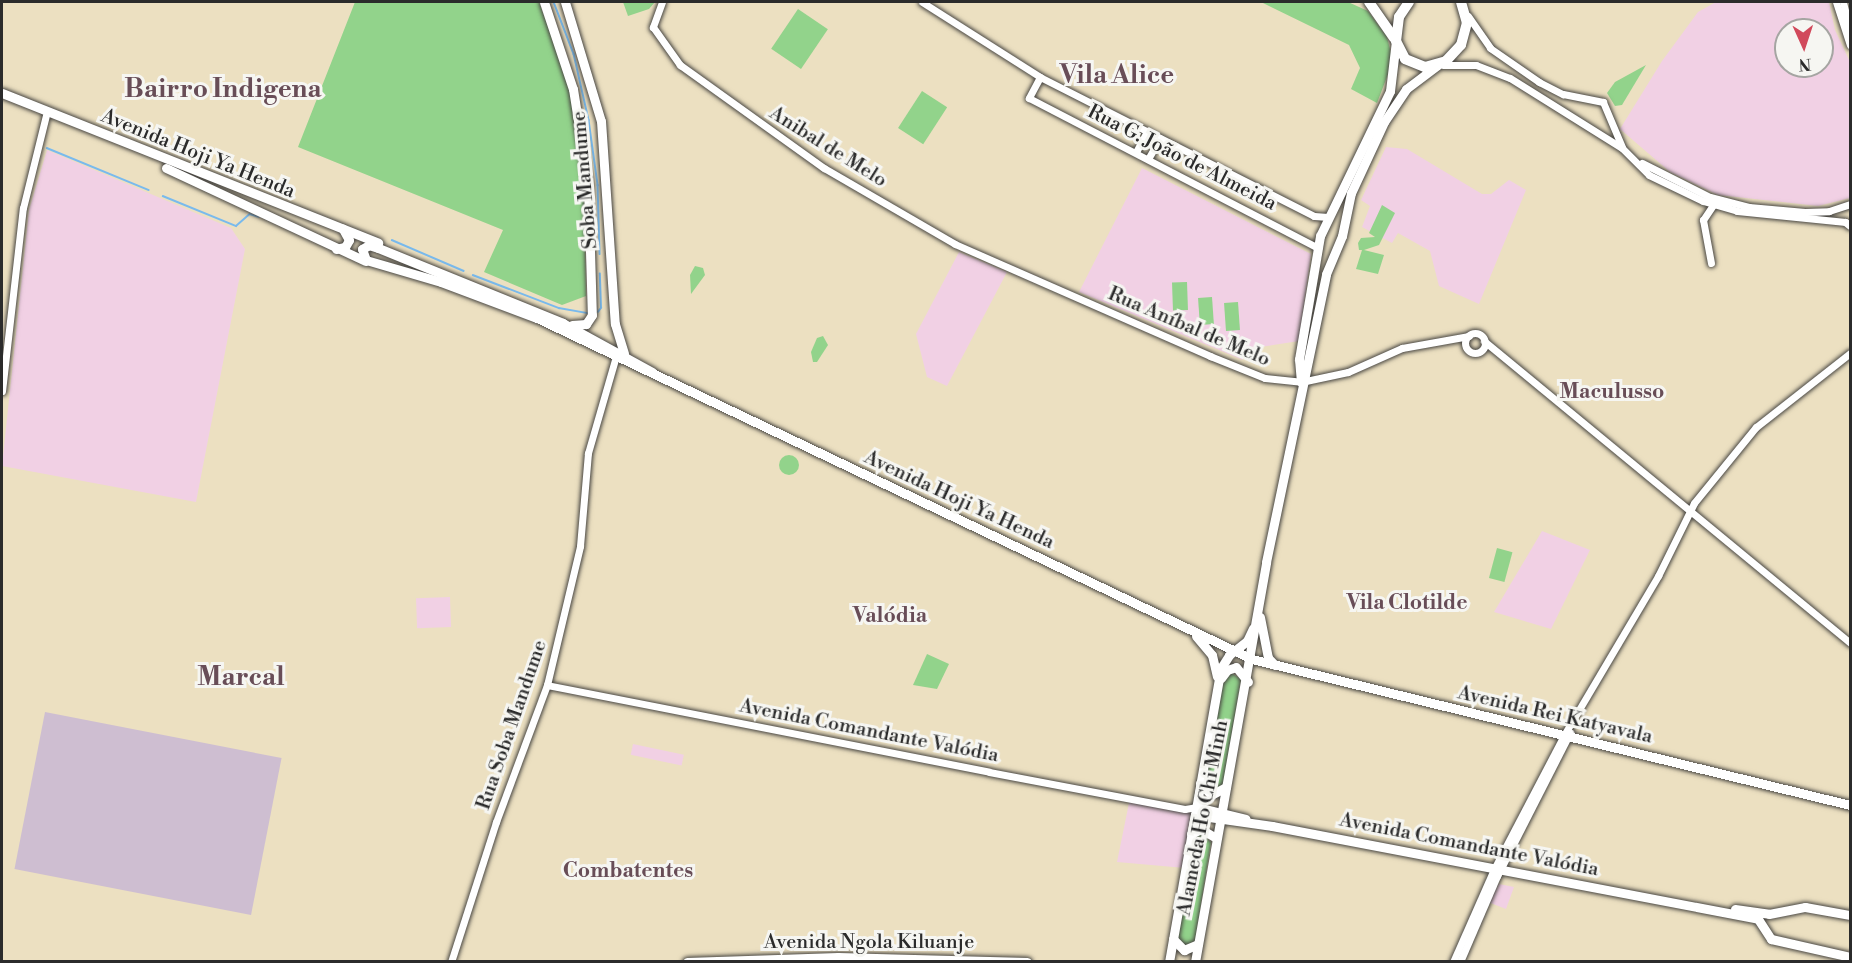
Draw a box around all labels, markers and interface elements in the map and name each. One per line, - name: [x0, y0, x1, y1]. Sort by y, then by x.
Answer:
- north arrow: [1774, 18, 1834, 78]
- text: N: [1798, 54, 1812, 74]
- district label: Vila Alice: [1060, 60, 1174, 92]
- district label: Bairro Indigena: [124, 74, 322, 106]
- street label: Rua G. João de Almeida: [1083, 100, 1281, 216]
- street label: Anibal de Melo: [765, 101, 891, 193]
- street label: Avenida Hoji Ya Henda: [98, 104, 298, 204]
- street label: Soba Mandume: [567, 110, 603, 250]
- street label: Rua Aníbal de Melo: [1104, 282, 1274, 372]
- district label: Maculusso: [1560, 379, 1664, 405]
- street label: Avenida Hoji Ya Henda: [860, 445, 1058, 555]
- district label: Vila Clotilde: [1346, 590, 1468, 616]
- district label: Valódia: [853, 603, 927, 629]
- street label: Rua Soba Mandume: [472, 637, 552, 813]
- district label: Marcal: [197, 662, 285, 694]
- street label: Avenida Rei Katyavala: [1455, 681, 1655, 749]
- street label: Avenida Comandante Valódia: [737, 694, 1001, 768]
- street label: Alameda Ho Chi Minh: [1172, 718, 1234, 918]
- street label: Avenida Comandante Valódia: [1337, 808, 1601, 882]
- district label: Combatentes: [563, 858, 693, 884]
- street label: Avenida Ngola Kiluanje: [764, 930, 974, 954]

